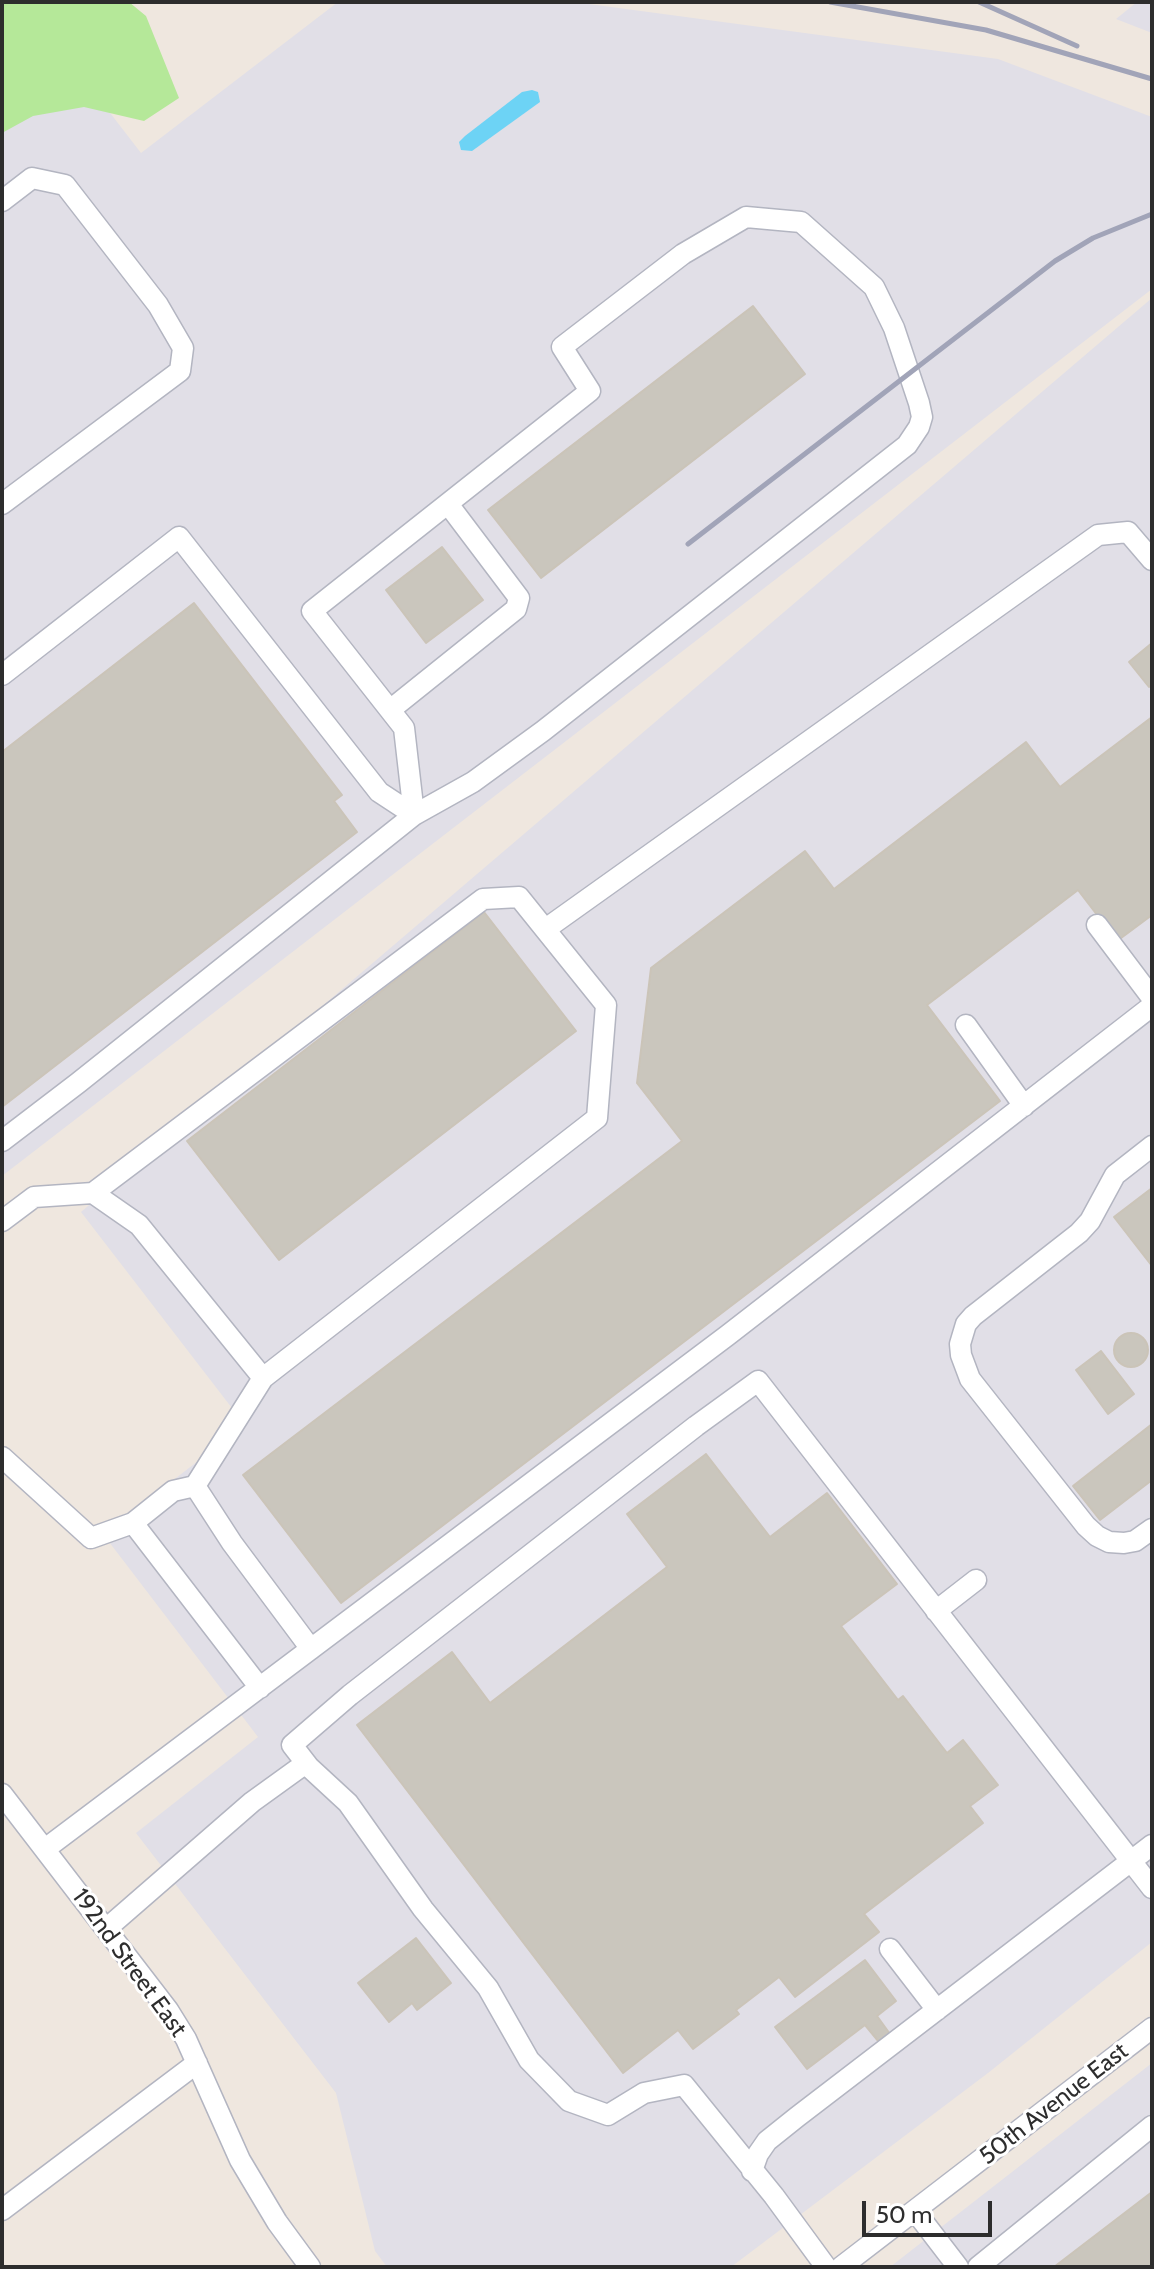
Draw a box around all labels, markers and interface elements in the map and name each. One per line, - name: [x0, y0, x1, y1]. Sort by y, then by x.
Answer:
- street label: 192nd Street East: [66, 1883, 192, 2043]
- street label: 50th Avenue East: [974, 2037, 1134, 2171]
- scale bar: [866, 2185, 996, 2235]
- text: 50 m: [876, 2200, 932, 2229]

